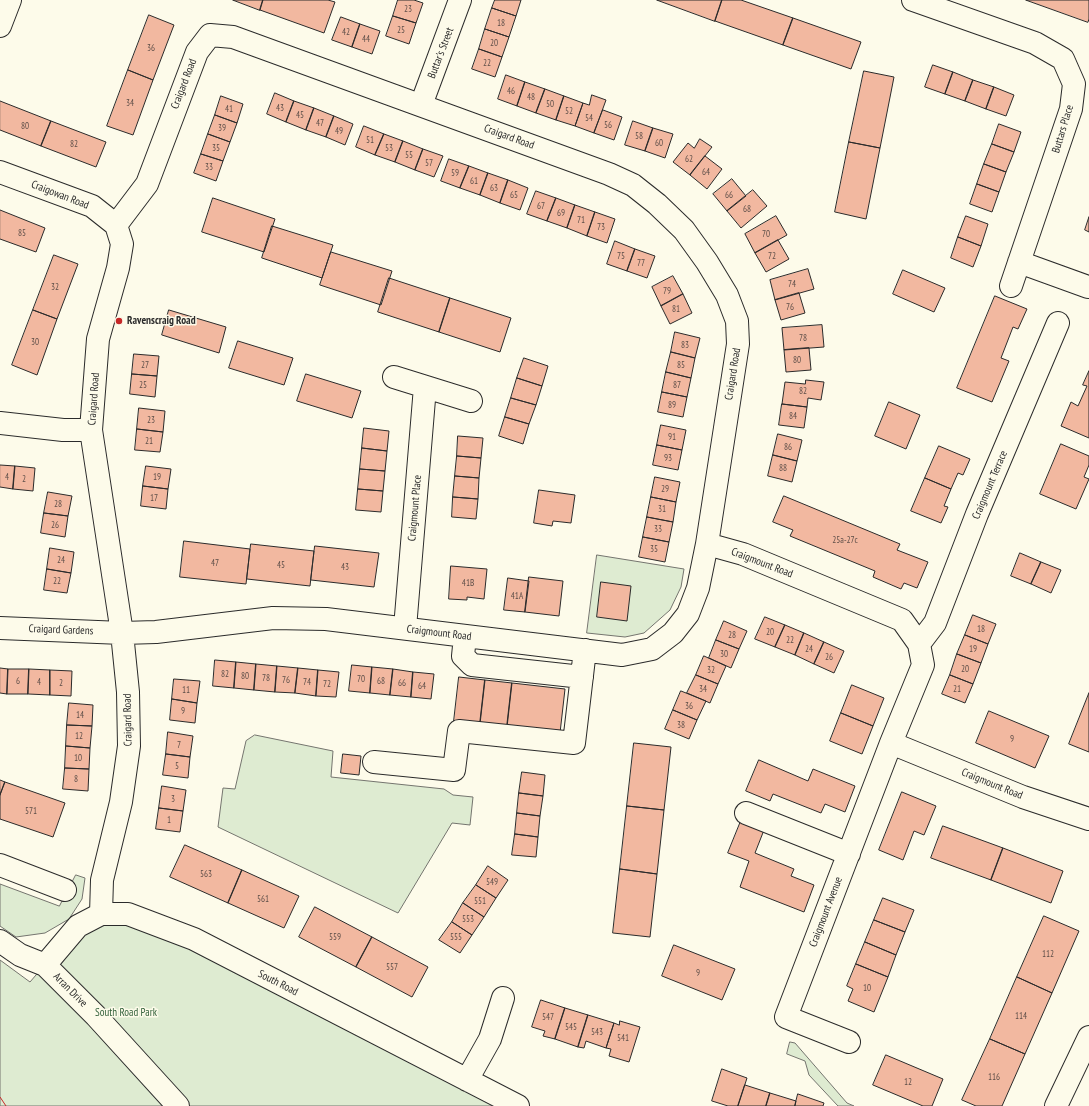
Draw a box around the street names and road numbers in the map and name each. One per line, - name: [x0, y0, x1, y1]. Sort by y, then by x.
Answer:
- street label: Buttar's Street: [425, 26, 457, 80]
- street label: Craigard Road: [168, 57, 200, 111]
- street label: Buttars Place: [1049, 103, 1077, 155]
- street label: Craigard Road: [482, 122, 536, 152]
- street label: Craigowan Road: [29, 178, 91, 212]
- street label: Craigard Road: [722, 347, 744, 401]
- street label: Craigard Road: [86, 372, 102, 426]
- street label: Craigmount Terrace: [970, 449, 1010, 521]
- street label: Craigmount Place: [406, 474, 424, 542]
- street label: Craigmount Road: [729, 545, 795, 581]
- street label: Craigard Gardens: [28, 622, 94, 638]
- street label: Craigmount Road: [406, 622, 472, 644]
- street label: Craigard Road: [121, 694, 135, 746]
- street label: Craigmount Road: [959, 766, 1025, 802]
- street label: Craigmount Avenue: [807, 875, 845, 949]
- street label: South Road: [256, 967, 300, 999]
- street label: Arran Drive: [50, 970, 90, 1010]

